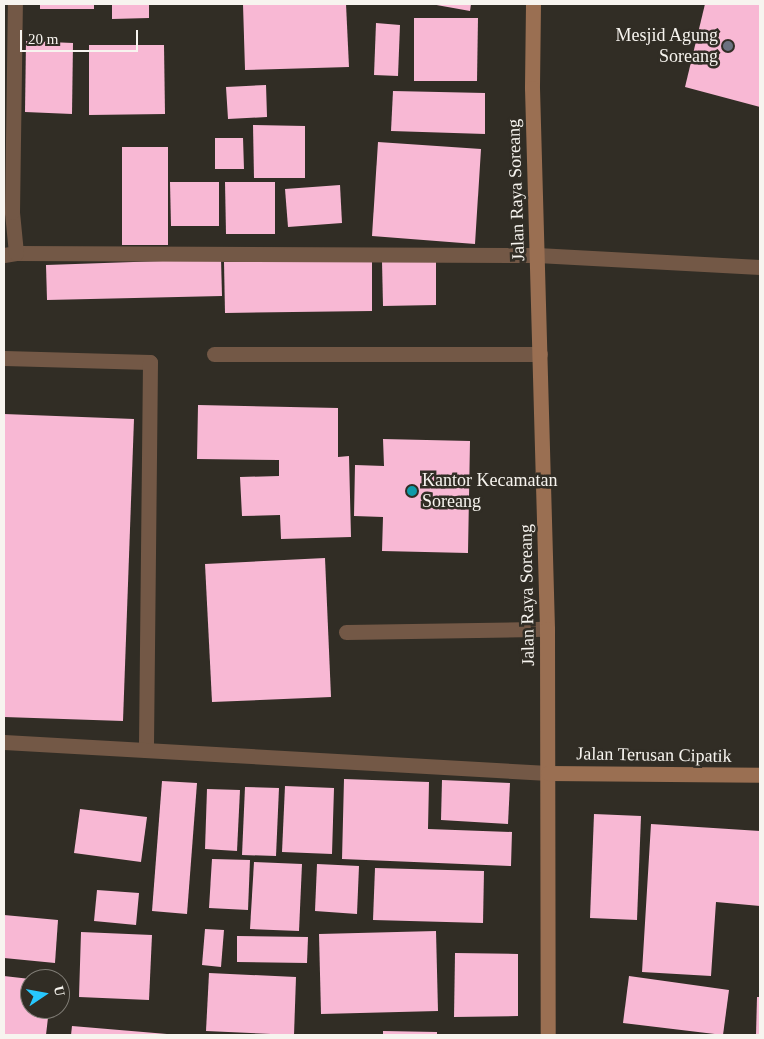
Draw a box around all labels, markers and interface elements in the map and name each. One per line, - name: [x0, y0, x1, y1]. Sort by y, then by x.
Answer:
- scale bar: [22, 20, 140, 52]
- place label: Mesjid Agung Soreang: [614, 25, 718, 68]
- text: 20 m: [28, 31, 58, 47]
- marker: Mesjid Agung Soreang: [722, 40, 734, 52]
- street label: Jalan Raya Soreang: [503, 119, 529, 261]
- place label: Kantor Kecamatan Soreang: [422, 470, 557, 512]
- marker: Kantor Kecamatan Soreang: [406, 485, 418, 497]
- street label: Jalan Raya Soreang: [515, 524, 539, 666]
- street label: Jalan Terusan Cipatik: [576, 743, 732, 767]
- north arrow: [20, 969, 70, 1019]
- text: U: [51, 984, 68, 997]

